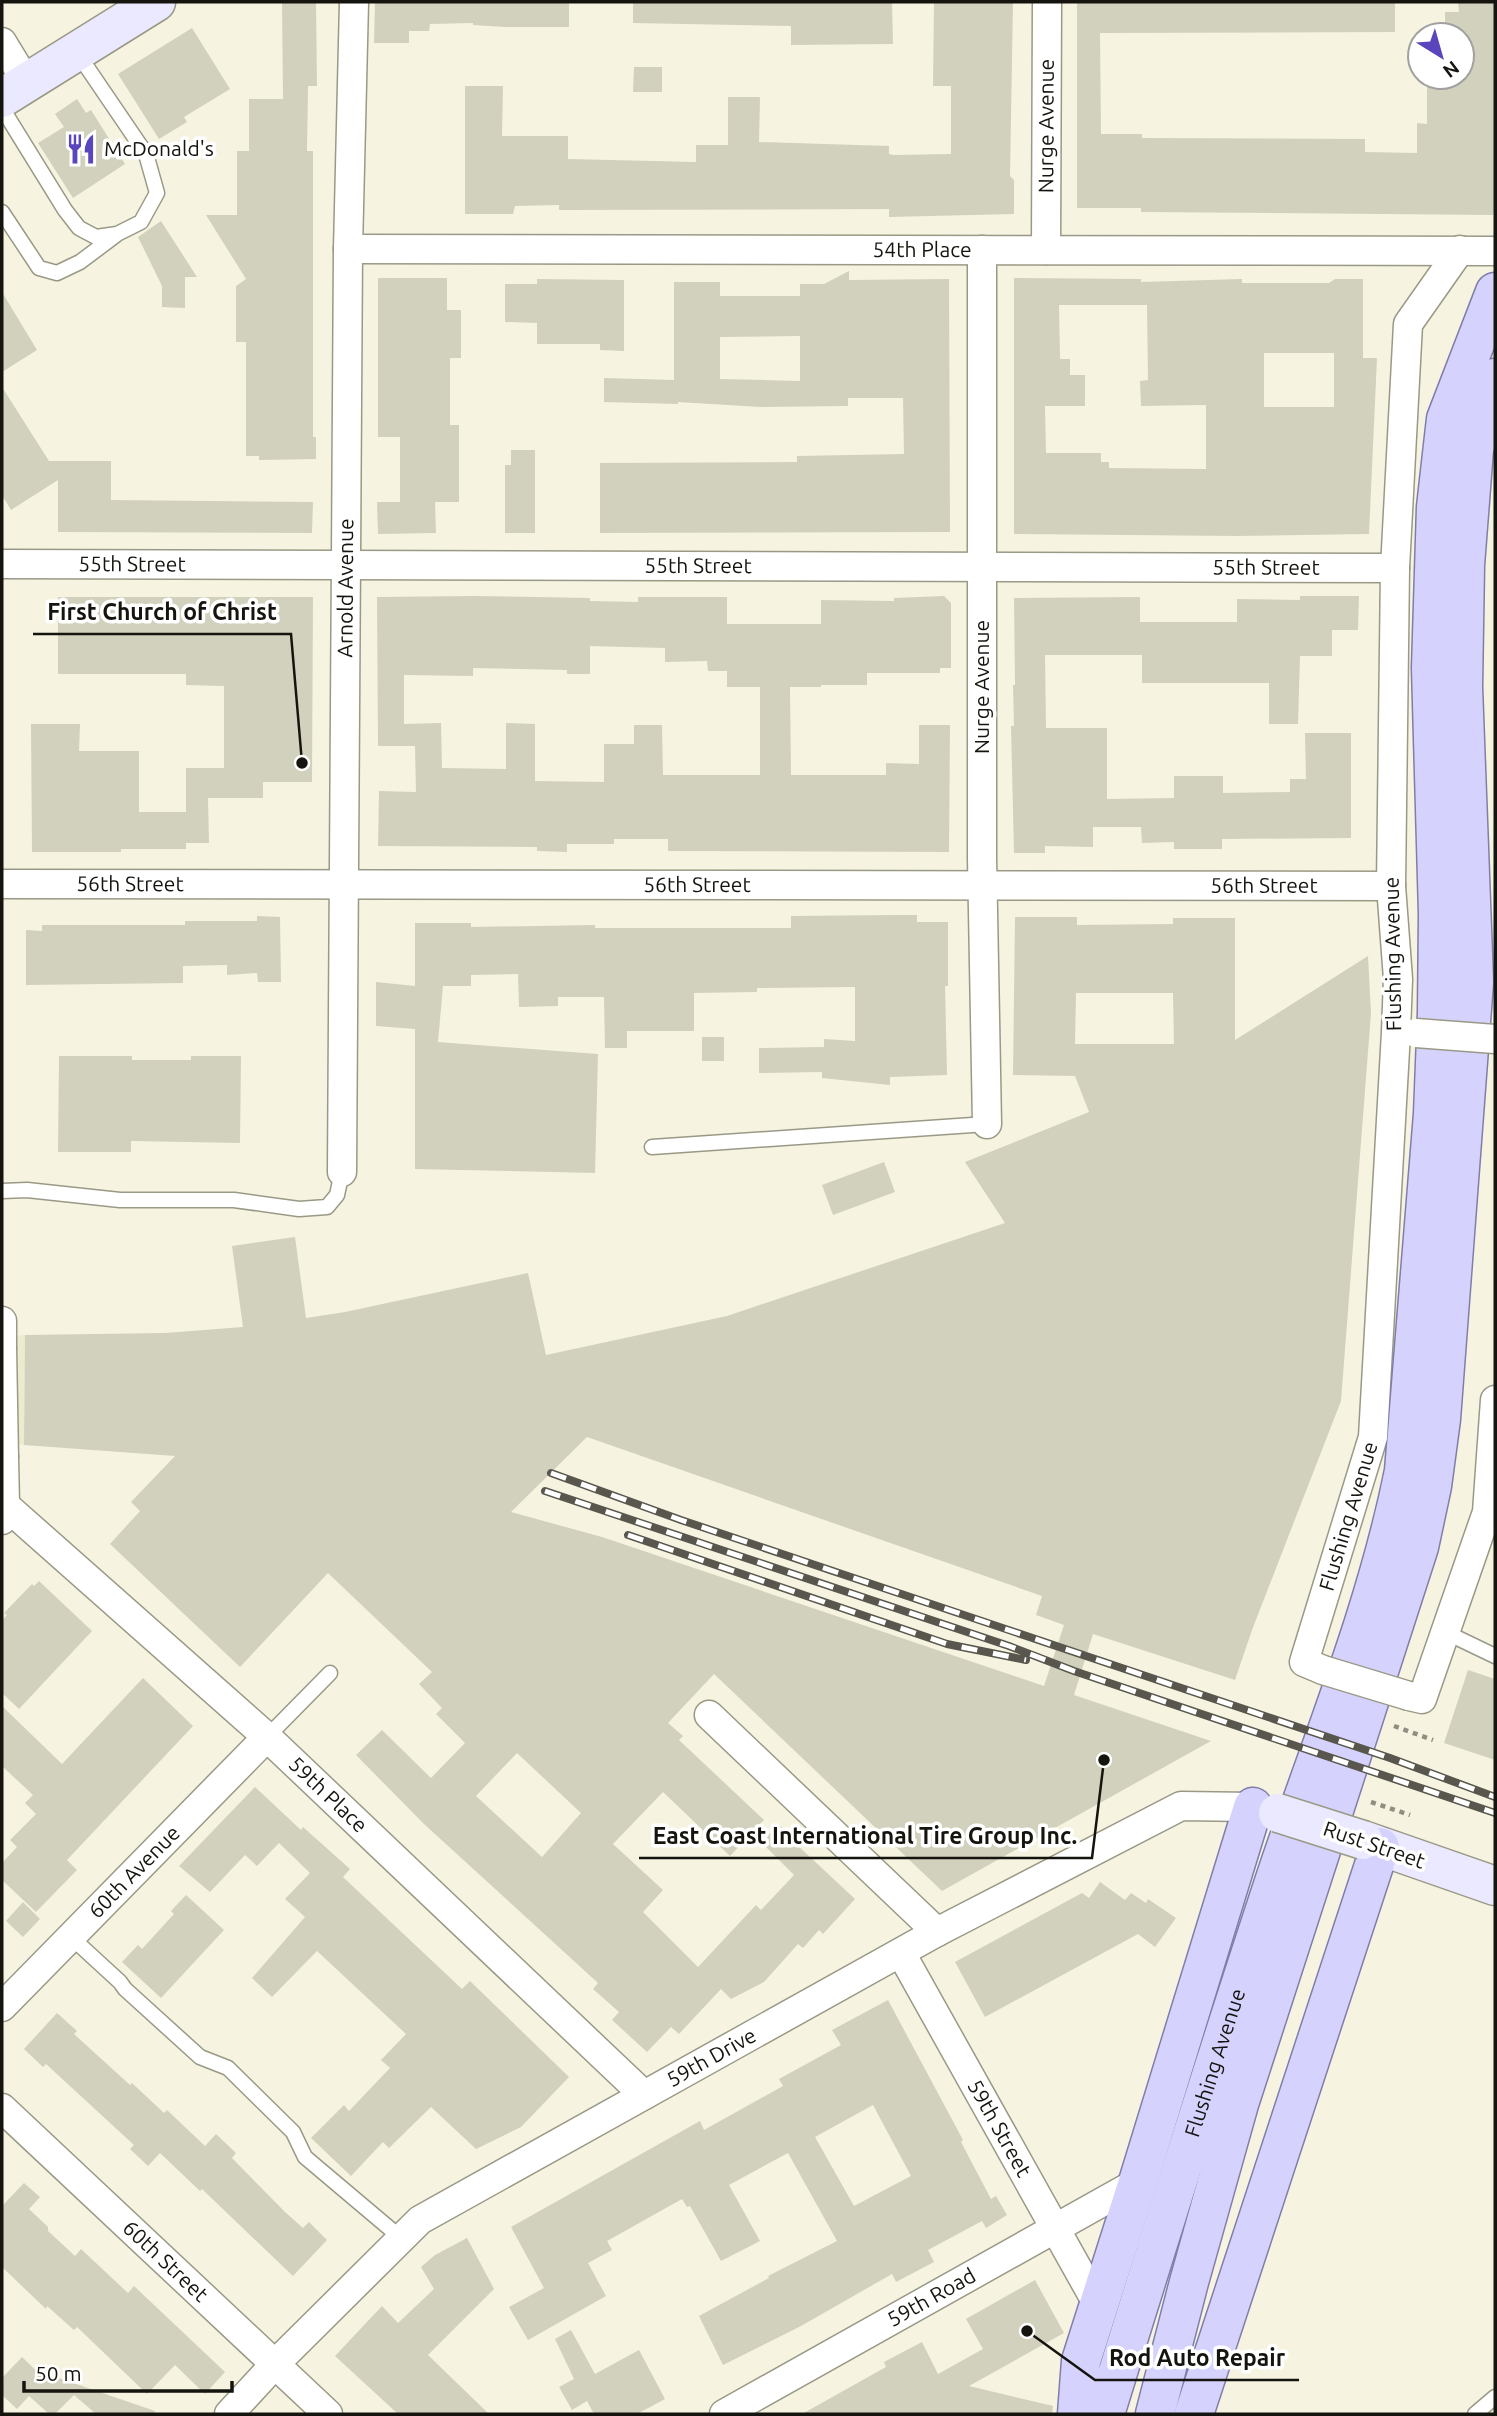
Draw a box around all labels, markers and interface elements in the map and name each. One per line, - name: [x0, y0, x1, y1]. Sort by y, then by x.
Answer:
- north arrow: [1406, 21, 1476, 91]
- text: N: [1439, 57, 1464, 83]
- street label: Nurge Avenue: [1033, 59, 1058, 193]
- restaurant icon: McDonald's: [64, 132, 98, 166]
- place label: McDonald's: [104, 136, 214, 160]
- street label: 54th Place: [872, 237, 972, 261]
- street label: Arnold Avenue: [332, 518, 357, 658]
- street label: 55th Street: [78, 551, 186, 576]
- street label: 55th Street: [644, 553, 752, 577]
- street label: 55th Street: [1212, 554, 1320, 579]
- callout: First Church of Christ: [33, 590, 291, 634]
- text: First Church of Christ: [47, 599, 277, 624]
- street label: Nurge Avenue: [969, 620, 993, 754]
- street label: 56th Street: [76, 871, 184, 895]
- street label: 56th Street: [643, 872, 751, 896]
- street label: 56th Street: [1210, 873, 1318, 897]
- street label: Flushing Avenue: [1379, 877, 1405, 1031]
- street label: Flushing Avenue: [1314, 1439, 1382, 1593]
- street label: 59th Place: [284, 1751, 373, 1837]
- callout: East Coast International Tire Group Inc.: [639, 1814, 1092, 1858]
- street label: Rust Street: [1320, 1815, 1428, 1873]
- street label: 60th Avenue: [83, 1820, 184, 1922]
- text: East Coast International Tire Group Inc.: [653, 1823, 1077, 1848]
- street label: Flushing Avenue: [1179, 1985, 1249, 2140]
- street label: 59th Drive: [662, 2022, 760, 2091]
- street label: 59th Street: [963, 2075, 1037, 2181]
- street label: 60th Street: [119, 2215, 213, 2306]
- street label: 59th Road: [883, 2263, 979, 2331]
- callout: Rod Auto Repair: [1095, 2336, 1299, 2380]
- text: Rod Auto Repair: [1109, 2345, 1286, 2370]
- scale bar: [24, 2350, 233, 2394]
- text: 50 m: [35, 2361, 82, 2385]

